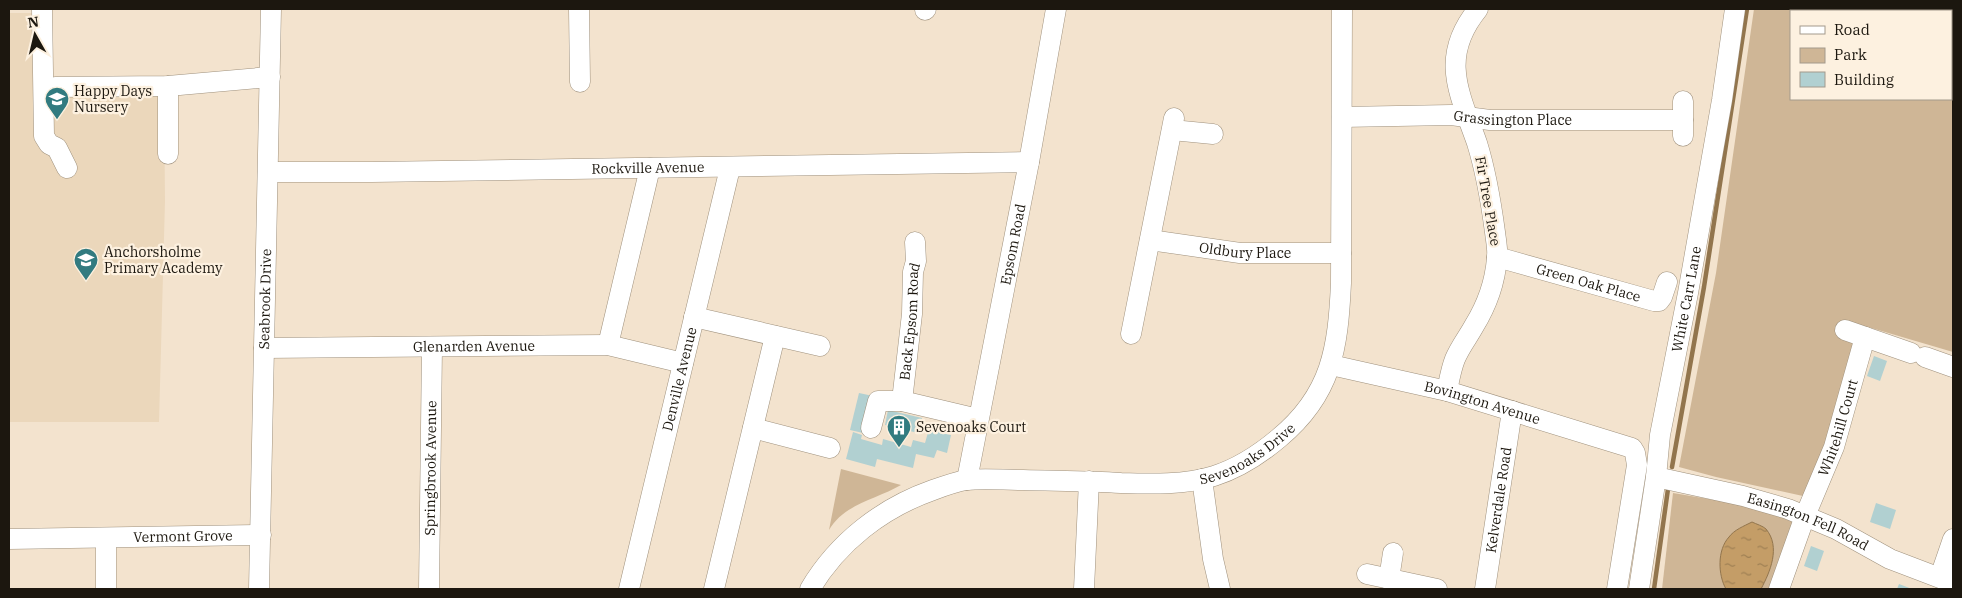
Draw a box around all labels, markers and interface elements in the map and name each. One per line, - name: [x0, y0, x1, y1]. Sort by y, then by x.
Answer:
- north arrow: [10, 10, 60, 60]
- legend: [1790, 10, 1952, 100]
- text: N: [26, 12, 40, 32]
- text: Road: [1834, 20, 1870, 39]
- text: Park: [1834, 45, 1867, 64]
- text: Building: [1834, 70, 1894, 89]
- place label: Happy Days Nursery: [74, 82, 152, 116]
- school or university icon: Happy Days Nursery: [44, 86, 70, 120]
- street label: Grassington Place: [1452, 106, 1572, 129]
- street label: Fir Tree Place: [1471, 155, 1505, 247]
- street label: Rockville Avenue: [591, 158, 705, 178]
- street label: Epsom Road: [996, 202, 1030, 287]
- street label: Oldbury Place: [1198, 238, 1291, 262]
- place label: Anchorsholme Primary Academy: [104, 243, 223, 277]
- street label: White Carr Lane: [1668, 245, 1705, 353]
- school or university icon: Anchorsholme Primary Academy: [73, 247, 99, 281]
- street label: Seabrook Drive: [255, 249, 275, 350]
- street label: Green Oak Place: [1534, 259, 1643, 306]
- street label: Back Epsom Road: [895, 260, 924, 381]
- street label: Denville Avenue: [658, 325, 701, 433]
- street label: Glenarden Avenue: [413, 337, 535, 356]
- street label: Bovington Avenue: [1423, 377, 1542, 428]
- street label: Whitehill Court: [1814, 377, 1862, 479]
- street label: Springbrook Avenue: [421, 400, 440, 536]
- building icon: Sevenoaks Court: [886, 414, 912, 448]
- place label: Sevenoaks Court: [916, 418, 1026, 436]
- street label: Sevenoaks Drive: [1198, 419, 1299, 488]
- street label: Kelverdale Road: [1482, 445, 1515, 554]
- street label: Easington Fell Road: [1745, 489, 1873, 555]
- street label: Vermont Grove: [133, 526, 233, 546]

